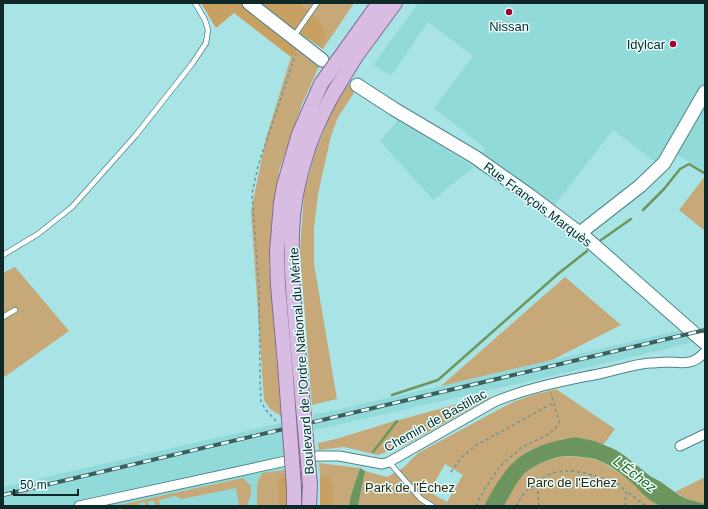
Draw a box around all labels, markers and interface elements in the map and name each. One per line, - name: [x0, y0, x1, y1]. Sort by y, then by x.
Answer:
- marker: Nissan: [504, 7, 514, 17]
- place label: Nissan: [489, 19, 529, 34]
- place label: Idylcar: [627, 37, 666, 52]
- marker: Idylcar: [668, 39, 678, 49]
- street label: Rue François Marquès: [481, 159, 595, 250]
- street label: Boulevard de l'Ordre National du Mérite: [286, 247, 317, 475]
- street label: Chemin de Bastillac: [381, 386, 490, 455]
- water label: L'Échez: [610, 453, 660, 495]
- scale bar: [14, 471, 78, 497]
- park label: Parc de l'Echez: [527, 475, 617, 490]
- text: 50 m: [20, 478, 47, 492]
- park label: Park de l'Échez: [365, 480, 455, 495]

